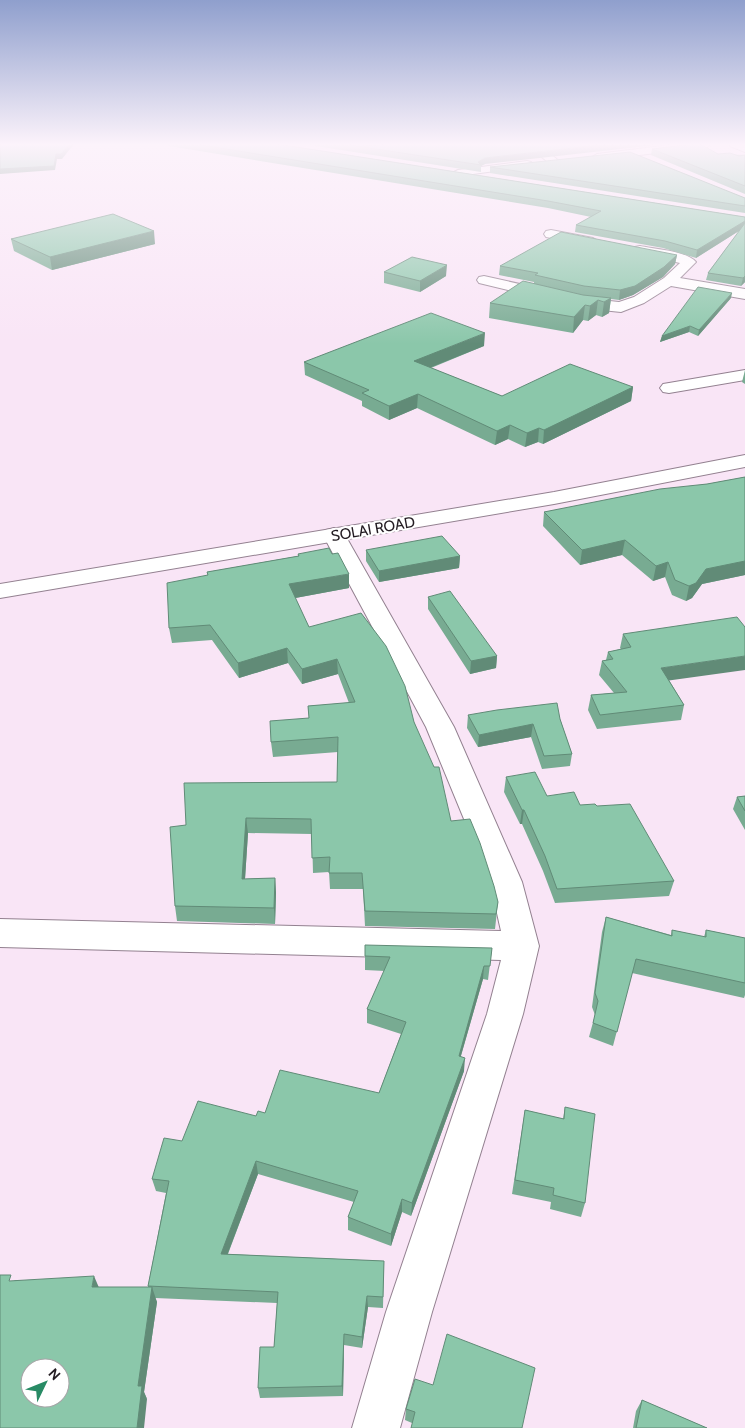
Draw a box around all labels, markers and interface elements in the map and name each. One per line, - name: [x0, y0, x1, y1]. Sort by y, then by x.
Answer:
- street label: SOLAI ROAD: [330, 513, 416, 545]
- north arrow: [20, 1358, 70, 1408]
- text: N: [45, 1364, 64, 1384]

